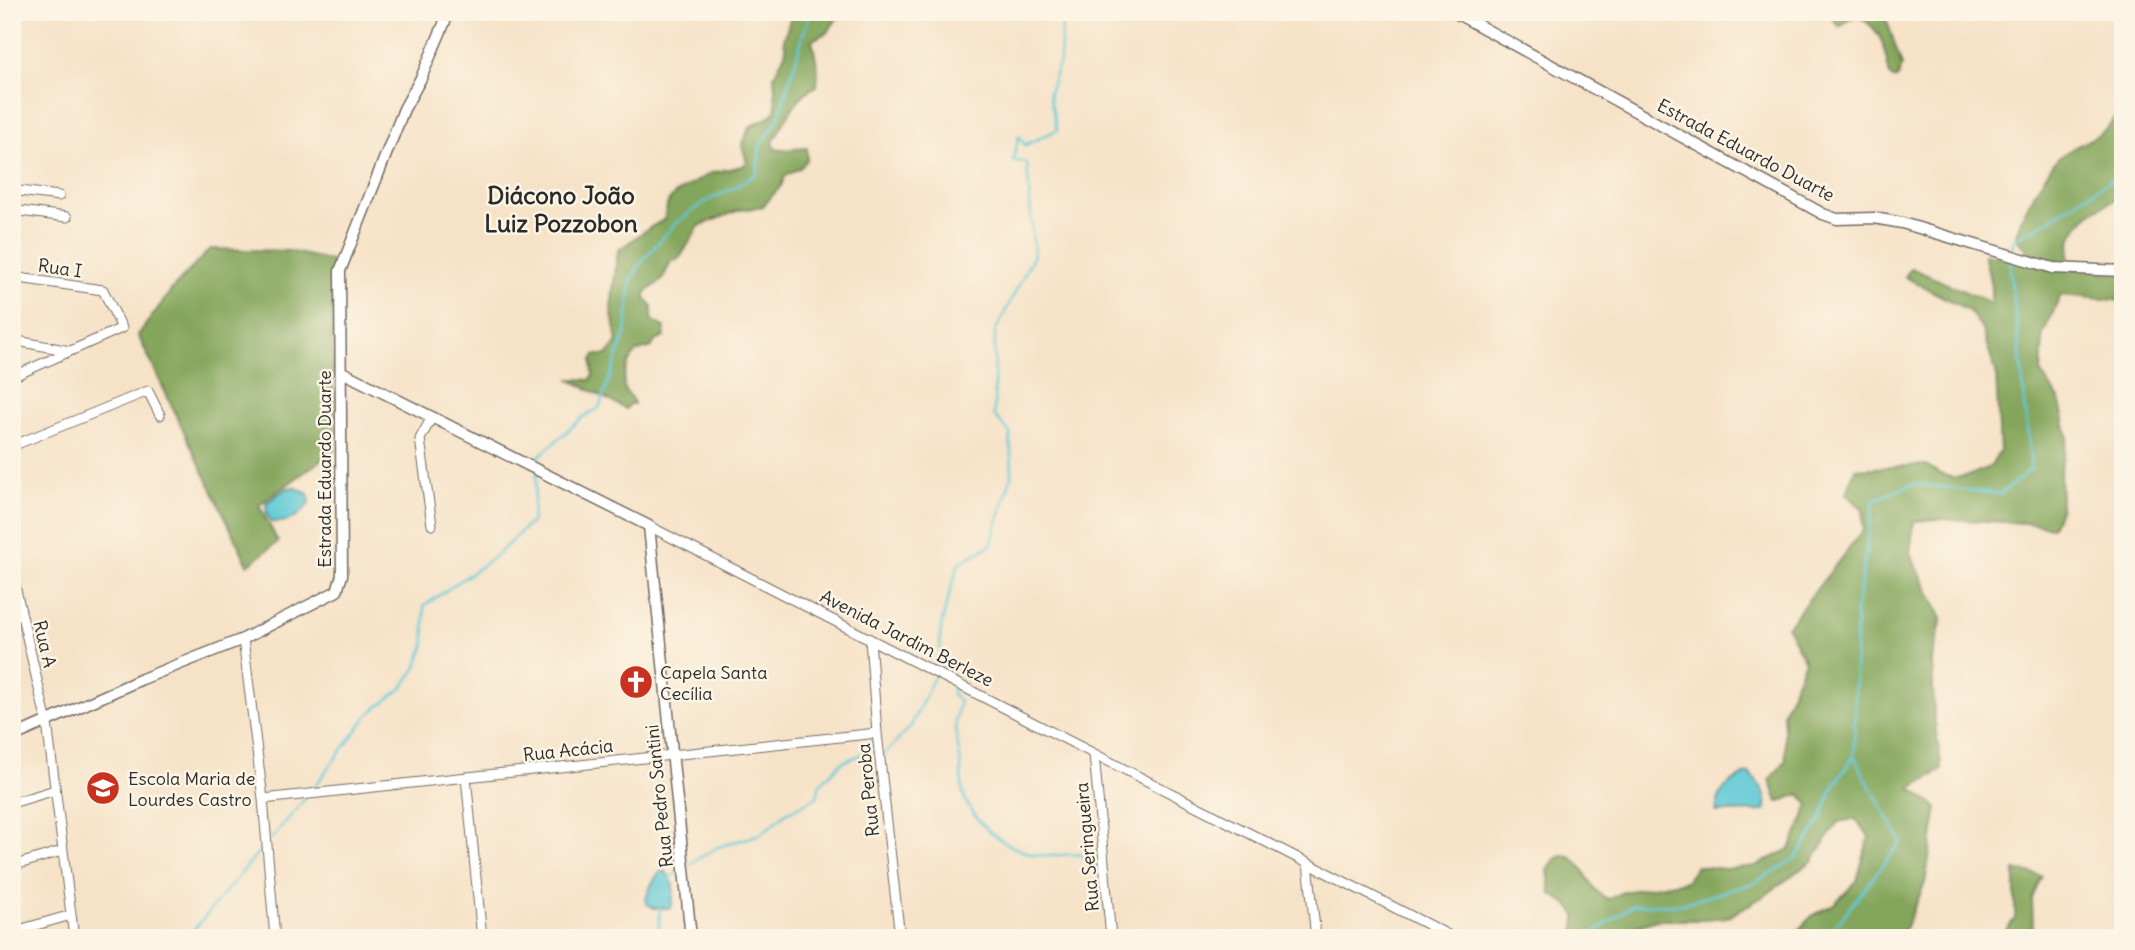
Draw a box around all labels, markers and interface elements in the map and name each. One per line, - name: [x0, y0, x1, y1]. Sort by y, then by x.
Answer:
- street label: Estrada Eduardo Duarte: [1653, 93, 1839, 207]
- district label: Diácono João Luiz Pozzobon: [484, 180, 638, 238]
- street label: Rua I: [37, 254, 84, 282]
- street label: Estrada Eduardo Duarte: [313, 370, 336, 568]
- street label: Avenida Jardim Berleze: [817, 584, 997, 692]
- street label: Rua A: [28, 618, 62, 670]
- place label: Capela Santa Cecília: [660, 661, 767, 705]
- church icon: Capela Santa Cecília: [617, 663, 655, 701]
- street label: Rua Pedro Santini: [640, 723, 678, 869]
- street label: Rua Acácia: [522, 734, 614, 766]
- street label: Rua Peroba: [852, 742, 884, 838]
- place label: Escola Maria de Lourdes Castro: [128, 767, 255, 811]
- school or university icon: Escola Maria de Lourdes Castro: [84, 769, 122, 807]
- street label: Rua Seringueira: [1070, 782, 1104, 912]

